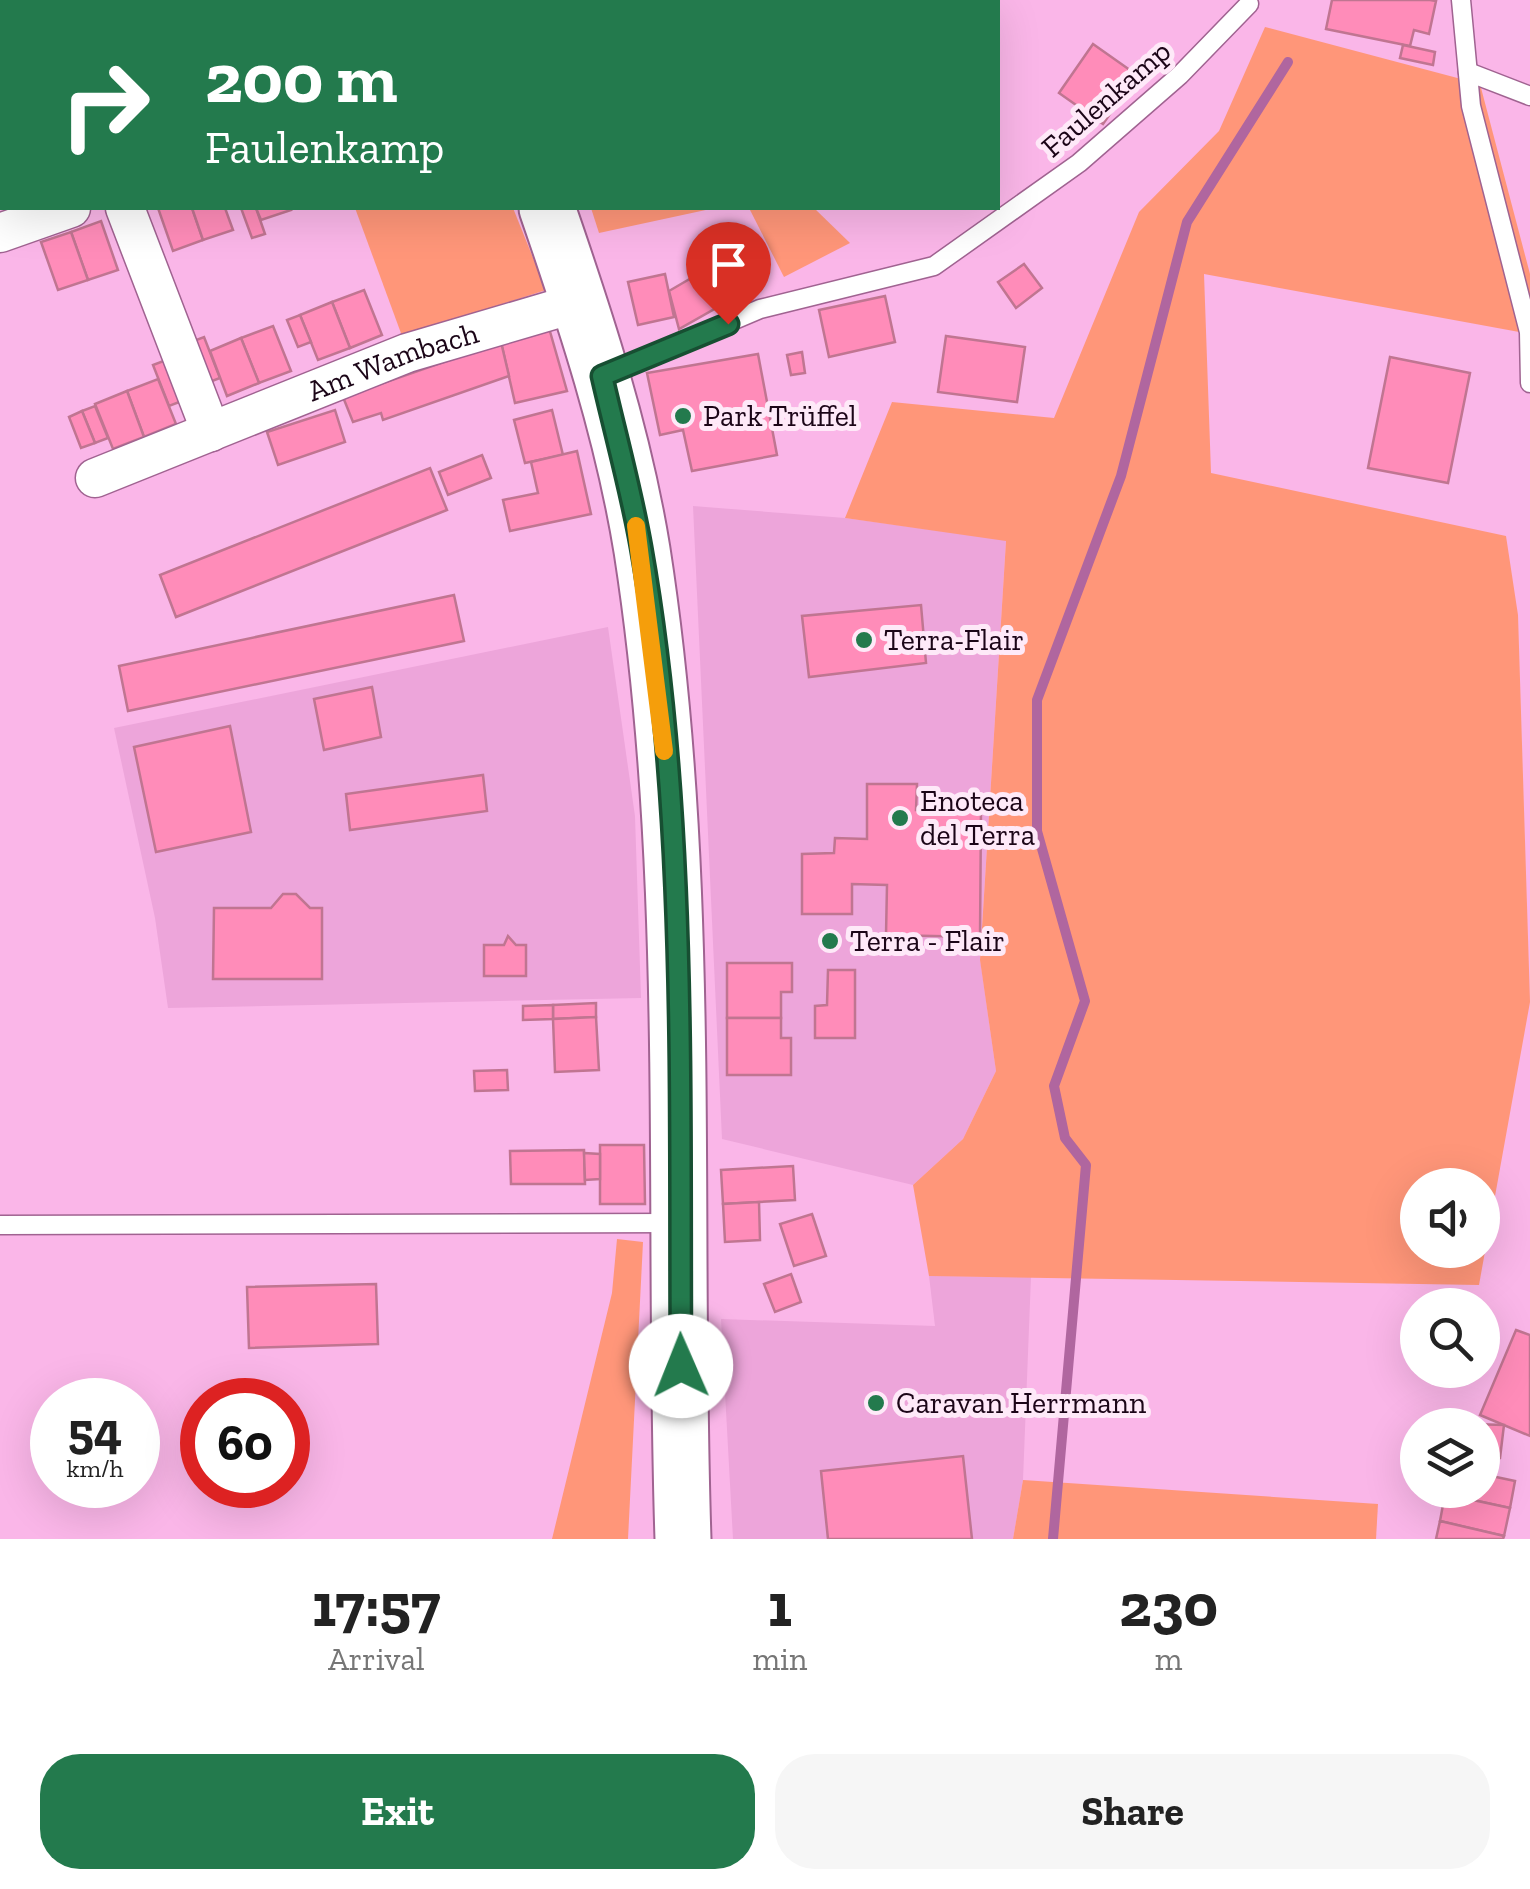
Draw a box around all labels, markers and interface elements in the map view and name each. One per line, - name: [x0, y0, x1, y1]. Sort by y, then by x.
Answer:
- street label: Faulenkamp: [1034, 33, 1178, 165]
- text: 200 m: [205, 36, 398, 120]
- icon: right: [40, 40, 170, 170]
- text: Faulenkamp: [205, 121, 444, 175]
- pin: [686, 222, 771, 325]
- icon: arrive: [701, 237, 756, 292]
- street label: Am Wambach: [302, 315, 483, 409]
- place label: Park Trüffel: [703, 398, 857, 434]
- marker: Park Trüffel: [672, 405, 694, 427]
- place label: Terra-Flair: [884, 622, 1024, 658]
- marker: Terra-Flair: [853, 629, 875, 651]
- place label: Enoteca del Terra: [920, 783, 1035, 853]
- marker: Enoteca del Terra: [889, 807, 911, 829]
- place label: Terra - Flair: [850, 923, 1005, 959]
- marker: Terra - Flair: [819, 930, 841, 952]
- map controls: [1400, 1168, 1500, 1508]
- button: sound: [1400, 1168, 1500, 1268]
- button: search: [1400, 1288, 1500, 1388]
- position arrow: [629, 1314, 733, 1418]
- speed limit sign: 60: [180, 1378, 310, 1508]
- place label: Caravan Herrmann: [896, 1385, 1146, 1421]
- marker: Caravan Herrmann: [865, 1392, 887, 1414]
- text: 54: [68, 1401, 122, 1461]
- button: layers: [1400, 1408, 1500, 1508]
- text: km/h: [66, 1453, 124, 1483]
- text: 17:57: [312, 1569, 441, 1641]
- text: 1: [768, 1569, 792, 1641]
- text: 230: [1119, 1569, 1218, 1641]
- text: Arrival: [328, 1640, 424, 1678]
- text: min: [752, 1640, 807, 1678]
- text: m: [1155, 1640, 1182, 1678]
- button: Exit: [40, 1754, 755, 1869]
- button: Share: [775, 1754, 1490, 1869]

